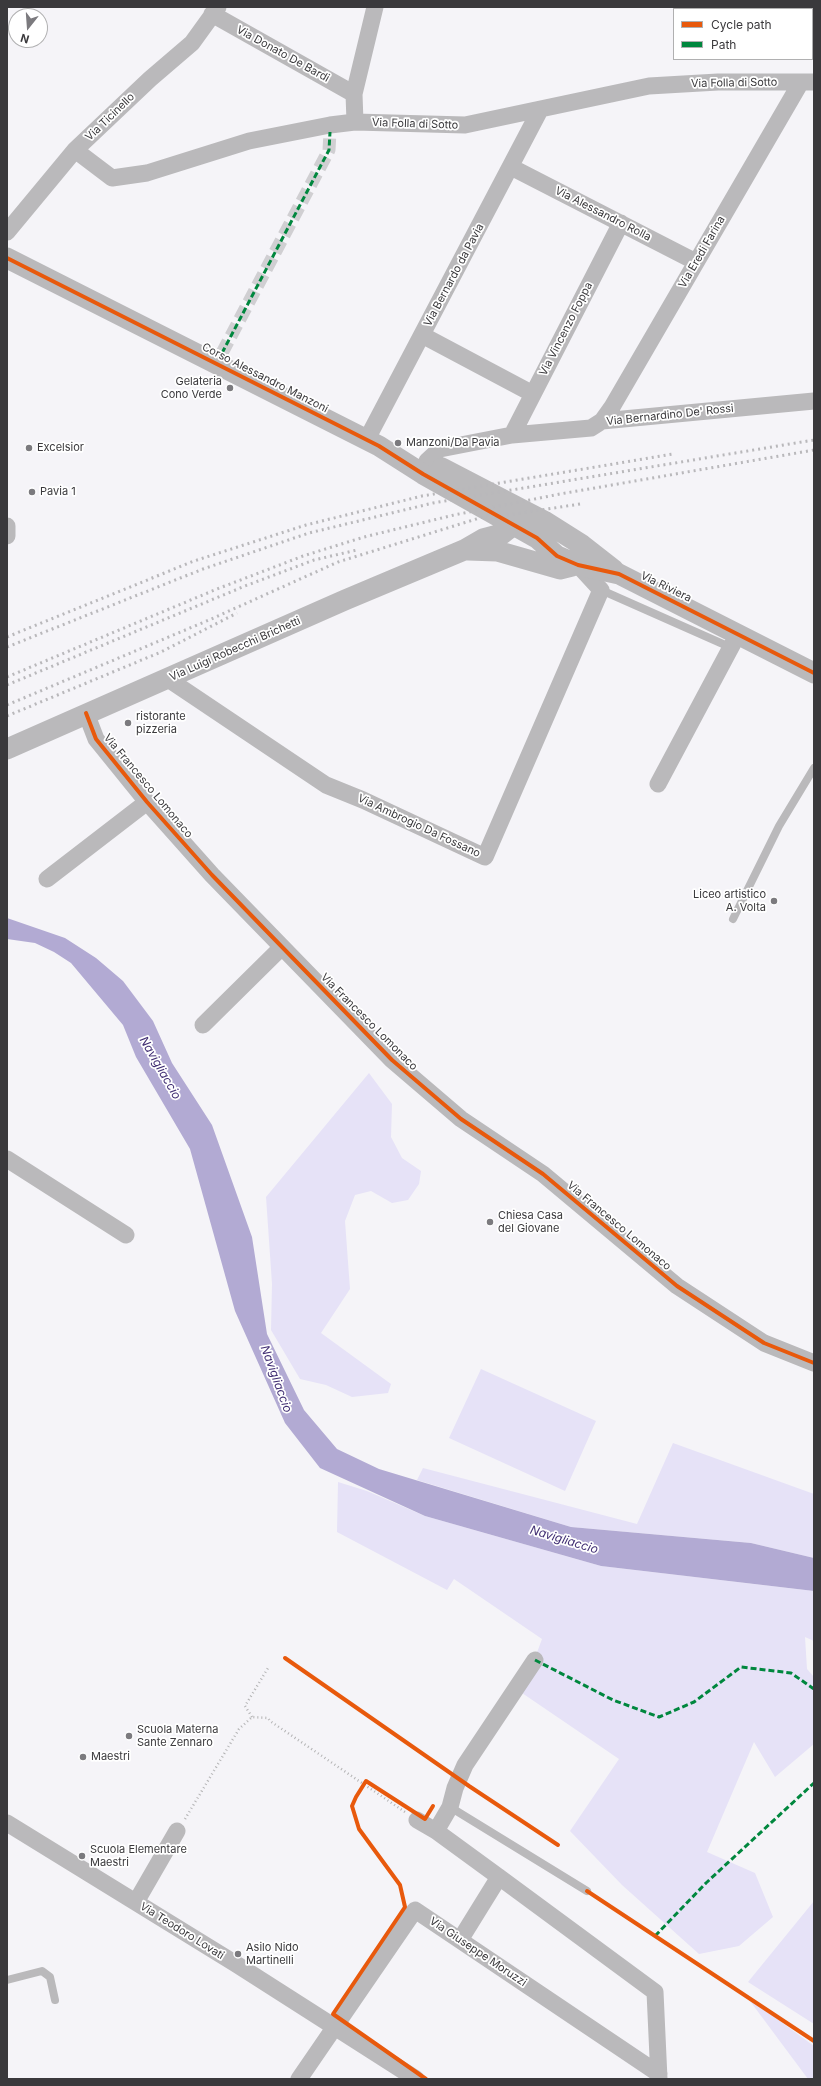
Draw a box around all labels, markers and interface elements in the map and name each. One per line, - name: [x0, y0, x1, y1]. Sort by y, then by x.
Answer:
- north arrow: [8, 8, 48, 48]
- legend: [673, 8, 813, 60]
- text: Cycle path: [711, 17, 772, 32]
- street label: Via Donato De Bardi: [234, 23, 332, 85]
- text: N: [19, 31, 31, 46]
- text: Path: [711, 37, 736, 52]
- street label: Via Folla di Sotto: [691, 76, 777, 90]
- street label: Via Ticinello: [83, 90, 137, 144]
- street label: Via Folla di Sotto: [372, 116, 458, 132]
- street label: Via Alessandro Rolla: [553, 184, 653, 244]
- street label: Via Eredi Farina: [676, 214, 728, 290]
- street label: Via Bernardo da Pavia: [421, 221, 487, 329]
- street label: Via Vincenzo Foppa: [537, 280, 595, 378]
- street label: Corso Alessandro Manzoni: [200, 340, 330, 416]
- place label: Gelateria Cono Verde: [161, 375, 222, 401]
- marker: Gelateria Cono Verde: [225, 383, 235, 393]
- street label: Via Bernardino De' Rossi: [606, 402, 734, 428]
- place label: Manzoni/Da Pavia: [406, 436, 500, 450]
- marker: Manzoni/Da Pavia: [393, 438, 403, 448]
- place label: Excelsior: [37, 441, 84, 455]
- marker: Excelsior: [24, 443, 34, 453]
- place label: Pavia 1: [40, 485, 76, 499]
- marker: Pavia 1: [27, 487, 37, 497]
- street label: Via Riviera: [638, 569, 694, 605]
- street label: Via Luigi Robecchi Brichetti: [168, 614, 302, 684]
- place label: ristorante pizzeria: [136, 710, 186, 736]
- marker: ristorante pizzeria: [123, 718, 133, 728]
- street label: Via Francesco Lomonaco: [101, 731, 195, 841]
- street label: Via Ambrogio Da Fossano: [356, 792, 482, 860]
- place label: Liceo artistico A. Volta: [693, 888, 766, 914]
- marker: Liceo artistico A. Volta: [769, 896, 779, 906]
- street label: Via Francesco Lomonaco: [318, 971, 420, 1073]
- water label: Navigliaccio: [136, 1034, 184, 1102]
- street label: Via Francesco Lomonaco: [564, 1179, 674, 1273]
- place label: Chiesa Casa del Giovane: [498, 1209, 563, 1235]
- marker: Chiesa Casa del Giovane: [485, 1217, 495, 1227]
- water label: Navigliaccio: [257, 1344, 295, 1414]
- water label: Navigliaccio: [528, 1523, 600, 1557]
- place label: Scuola Materna Sante Zennaro: [137, 1723, 218, 1749]
- marker: Scuola Materna Sante Zennaro: [124, 1731, 134, 1741]
- place label: Maestri: [91, 1750, 130, 1764]
- marker: Maestri: [78, 1752, 88, 1762]
- place label: Scuola Elementare Maestri: [90, 1843, 187, 1869]
- marker: Scuola Elementare Maestri: [77, 1851, 87, 1861]
- street label: Via Teodoro Lovati: [137, 1900, 227, 1962]
- street label: Via Giuseppe Moruzzi: [427, 1915, 529, 1989]
- place label: Asilo Nido Martinelli: [246, 1941, 299, 1967]
- marker: Asilo Nido Martinelli: [233, 1949, 243, 1959]

